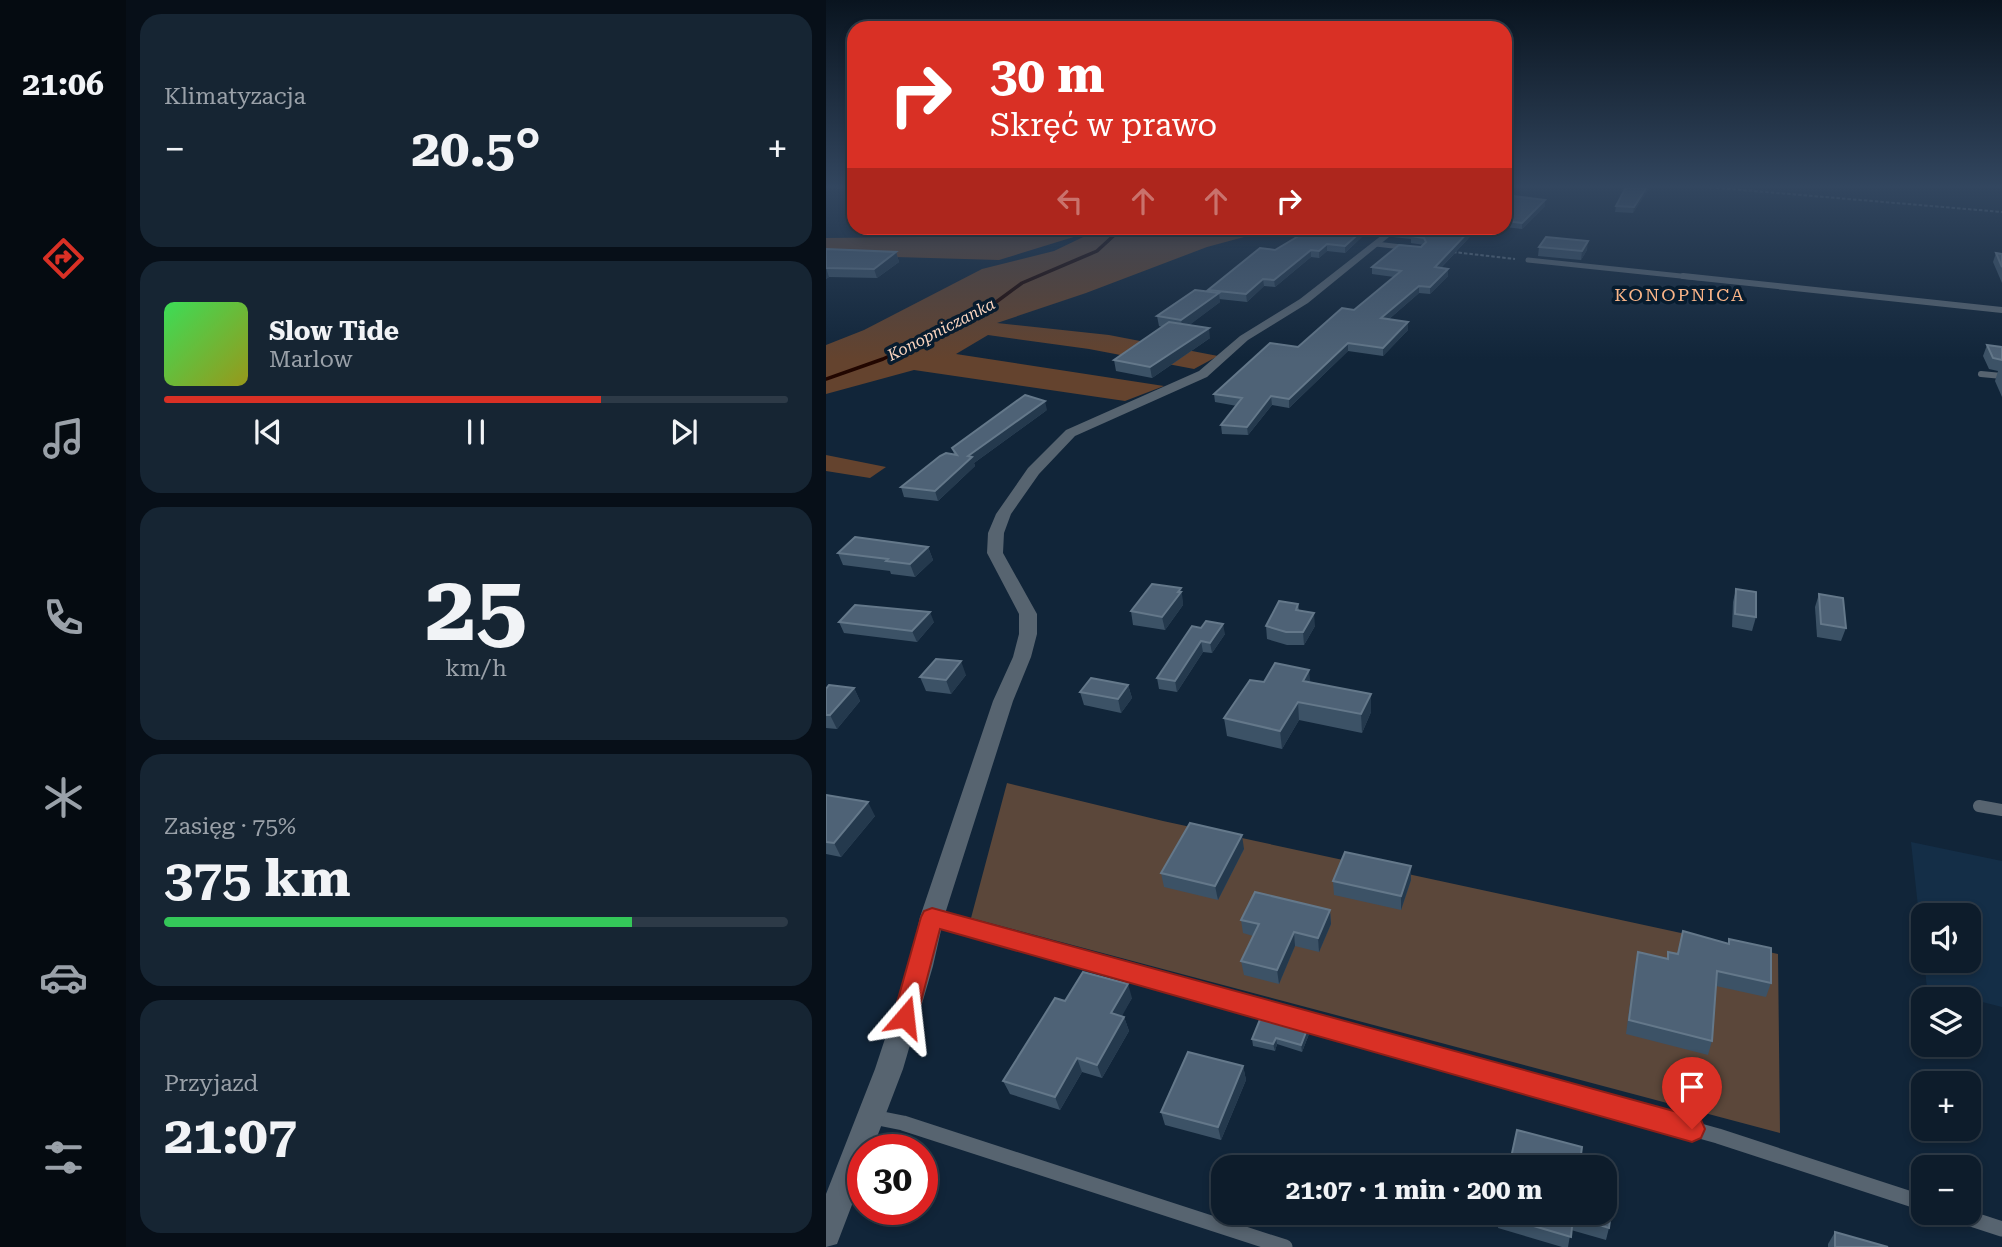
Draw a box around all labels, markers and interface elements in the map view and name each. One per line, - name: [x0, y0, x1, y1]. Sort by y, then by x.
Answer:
- text: 30 m: [990, 47, 1105, 104]
- icon: right: [875, 49, 966, 140]
- text: 21:06: [22, 65, 104, 103]
- text: Klimatyzacja: [164, 83, 306, 110]
- text: Skręć w prawo: [990, 106, 1217, 144]
- text: 20.5°: [411, 118, 541, 179]
- text: −: [164, 127, 185, 171]
- text: +: [767, 127, 788, 171]
- icon: left: [1051, 182, 1089, 220]
- icon: ahead: [1124, 182, 1162, 220]
- icon: ahead: [1197, 182, 1235, 220]
- icon: right: [1270, 182, 1308, 220]
- icon: directions: [39, 234, 88, 283]
- district label: KONOPNICA: [1614, 284, 1746, 305]
- water label: Konopniczanka: [883, 294, 999, 365]
- text: Slow Tide: [269, 316, 399, 346]
- text: Marlow: [269, 346, 352, 373]
- icon: previous: [249, 413, 287, 451]
- icon: pause: [457, 413, 495, 451]
- icon: next: [665, 413, 703, 451]
- icon: music: [39, 414, 88, 463]
- text: 25: [425, 556, 527, 662]
- icon: phone: [39, 593, 88, 642]
- text: km/h: [445, 655, 507, 682]
- icon: climate: [39, 773, 88, 822]
- text: Zasięg · 75%: [164, 813, 296, 840]
- text: 375 km: [164, 848, 351, 909]
- map controls: [1911, 903, 1981, 1225]
- button: sound: [1911, 903, 1981, 973]
- icon: car: [39, 953, 88, 1002]
- position arrow: [868, 980, 942, 1054]
- button: layers: [1911, 987, 1981, 1057]
- pin: [1662, 1057, 1722, 1129]
- icon: arrive: [1673, 1068, 1711, 1106]
- text: Przyjazd: [164, 1070, 258, 1097]
- button: +: [1911, 1071, 1981, 1141]
- text: 21:07: [164, 1105, 297, 1166]
- icon: filters: [39, 1133, 88, 1182]
- speed limit sign: 30: [847, 1134, 938, 1225]
- button: −: [1911, 1155, 1981, 1225]
- text: 21:07 · 1 min · 200 m: [1286, 1175, 1542, 1205]

